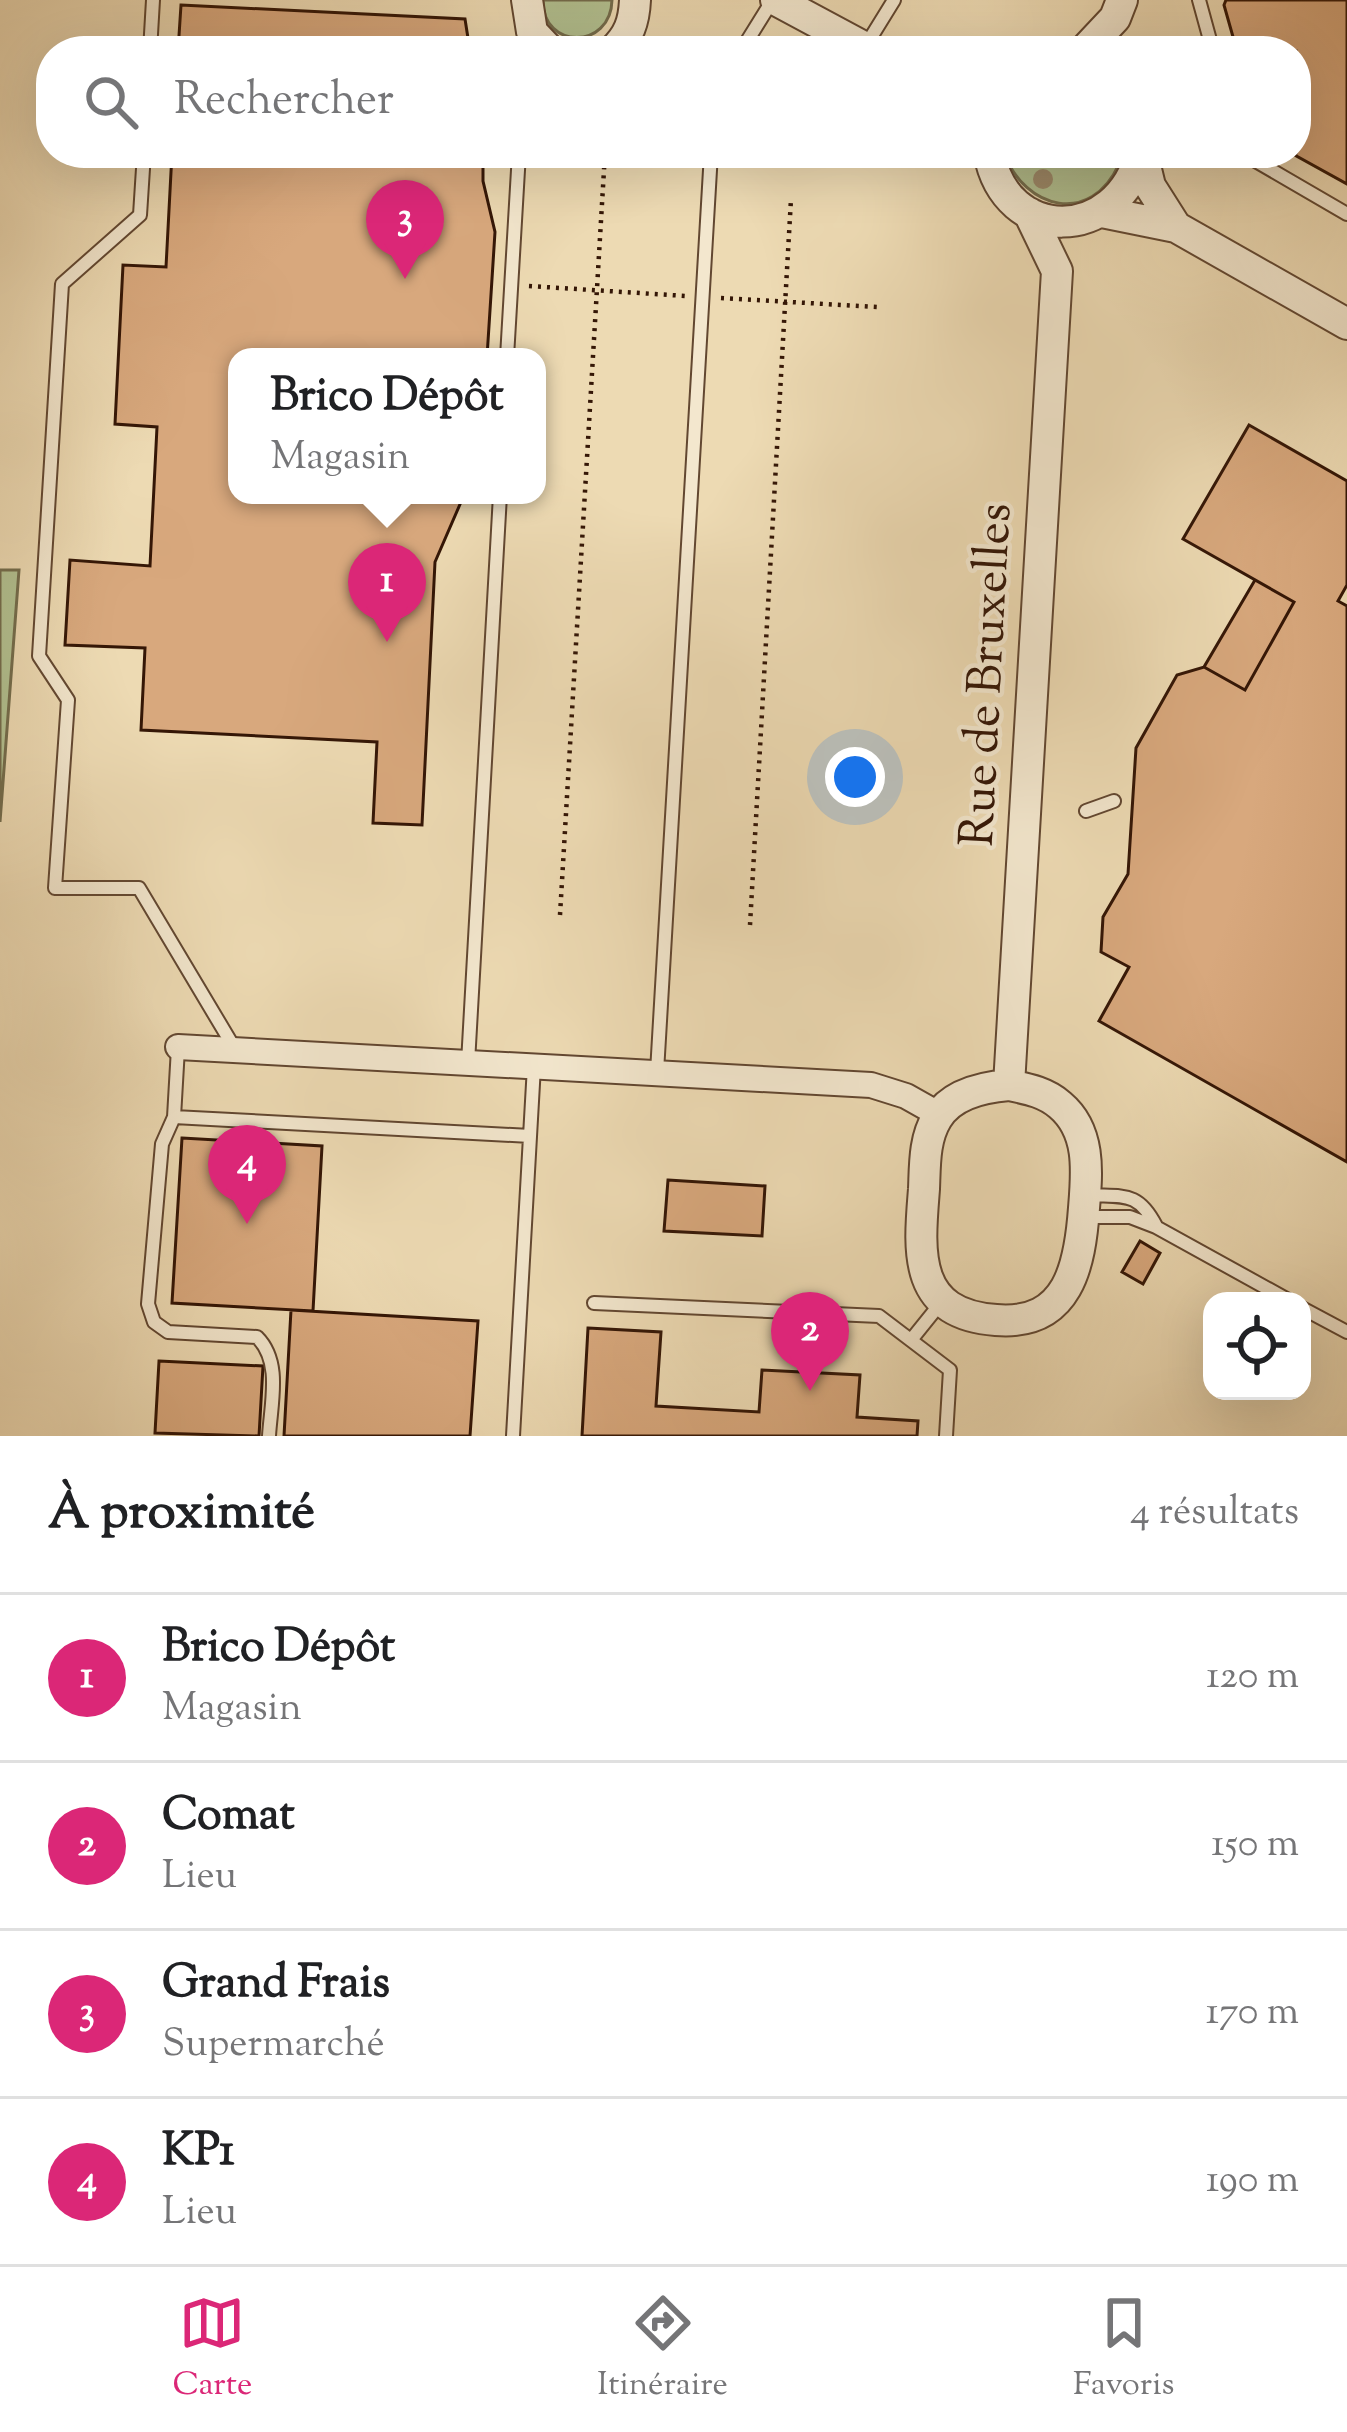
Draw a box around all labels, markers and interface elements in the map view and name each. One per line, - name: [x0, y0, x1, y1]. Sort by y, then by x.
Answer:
- search box: [36, 36, 1311, 168]
- icon: search: [78, 69, 144, 135]
- text: Rechercher: [174, 70, 394, 135]
- pin: 3: [366, 180, 444, 279]
- popup: [228, 348, 546, 504]
- text: Brico Dépôt: [270, 366, 504, 431]
- text: Magasin: [270, 431, 410, 487]
- street label: Rue de Bruxelles: [946, 501, 1032, 849]
- pin: 1: [348, 543, 426, 642]
- your location: [825, 747, 885, 807]
- pin: 4: [208, 1125, 286, 1224]
- pin: 2: [771, 1292, 849, 1391]
- map controls: [1203, 1292, 1311, 1400]
- button: locate: [1203, 1292, 1311, 1400]
- text: À proximité: [48, 1478, 315, 1551]
- text: 4 résultats: [1130, 1486, 1299, 1542]
- text: Brico Dépôt: [162, 1617, 395, 1682]
- text: 1: [80, 1650, 94, 1706]
- text: 120 m: [1206, 1650, 1299, 1706]
- text: Magasin: [162, 1682, 302, 1738]
- text: Comat: [162, 1785, 295, 1850]
- text: 2: [78, 1818, 96, 1874]
- text: 150 m: [1211, 1818, 1299, 1874]
- text: Lieu: [162, 1850, 237, 1906]
- text: Grand Frais: [162, 1953, 390, 2018]
- text: 3: [79, 1986, 95, 2042]
- text: 170 m: [1206, 1986, 1299, 2042]
- text: Supermarché: [162, 2018, 385, 2074]
- text: KP1: [162, 2121, 235, 2186]
- text: 4: [77, 2154, 97, 2210]
- text: 190 m: [1206, 2154, 1299, 2210]
- text: Lieu: [162, 2186, 237, 2242]
- tab: Carte: [172, 2290, 252, 2410]
- tab: Itinéraire: [597, 2290, 728, 2410]
- tab: Favoris: [1073, 2290, 1175, 2410]

